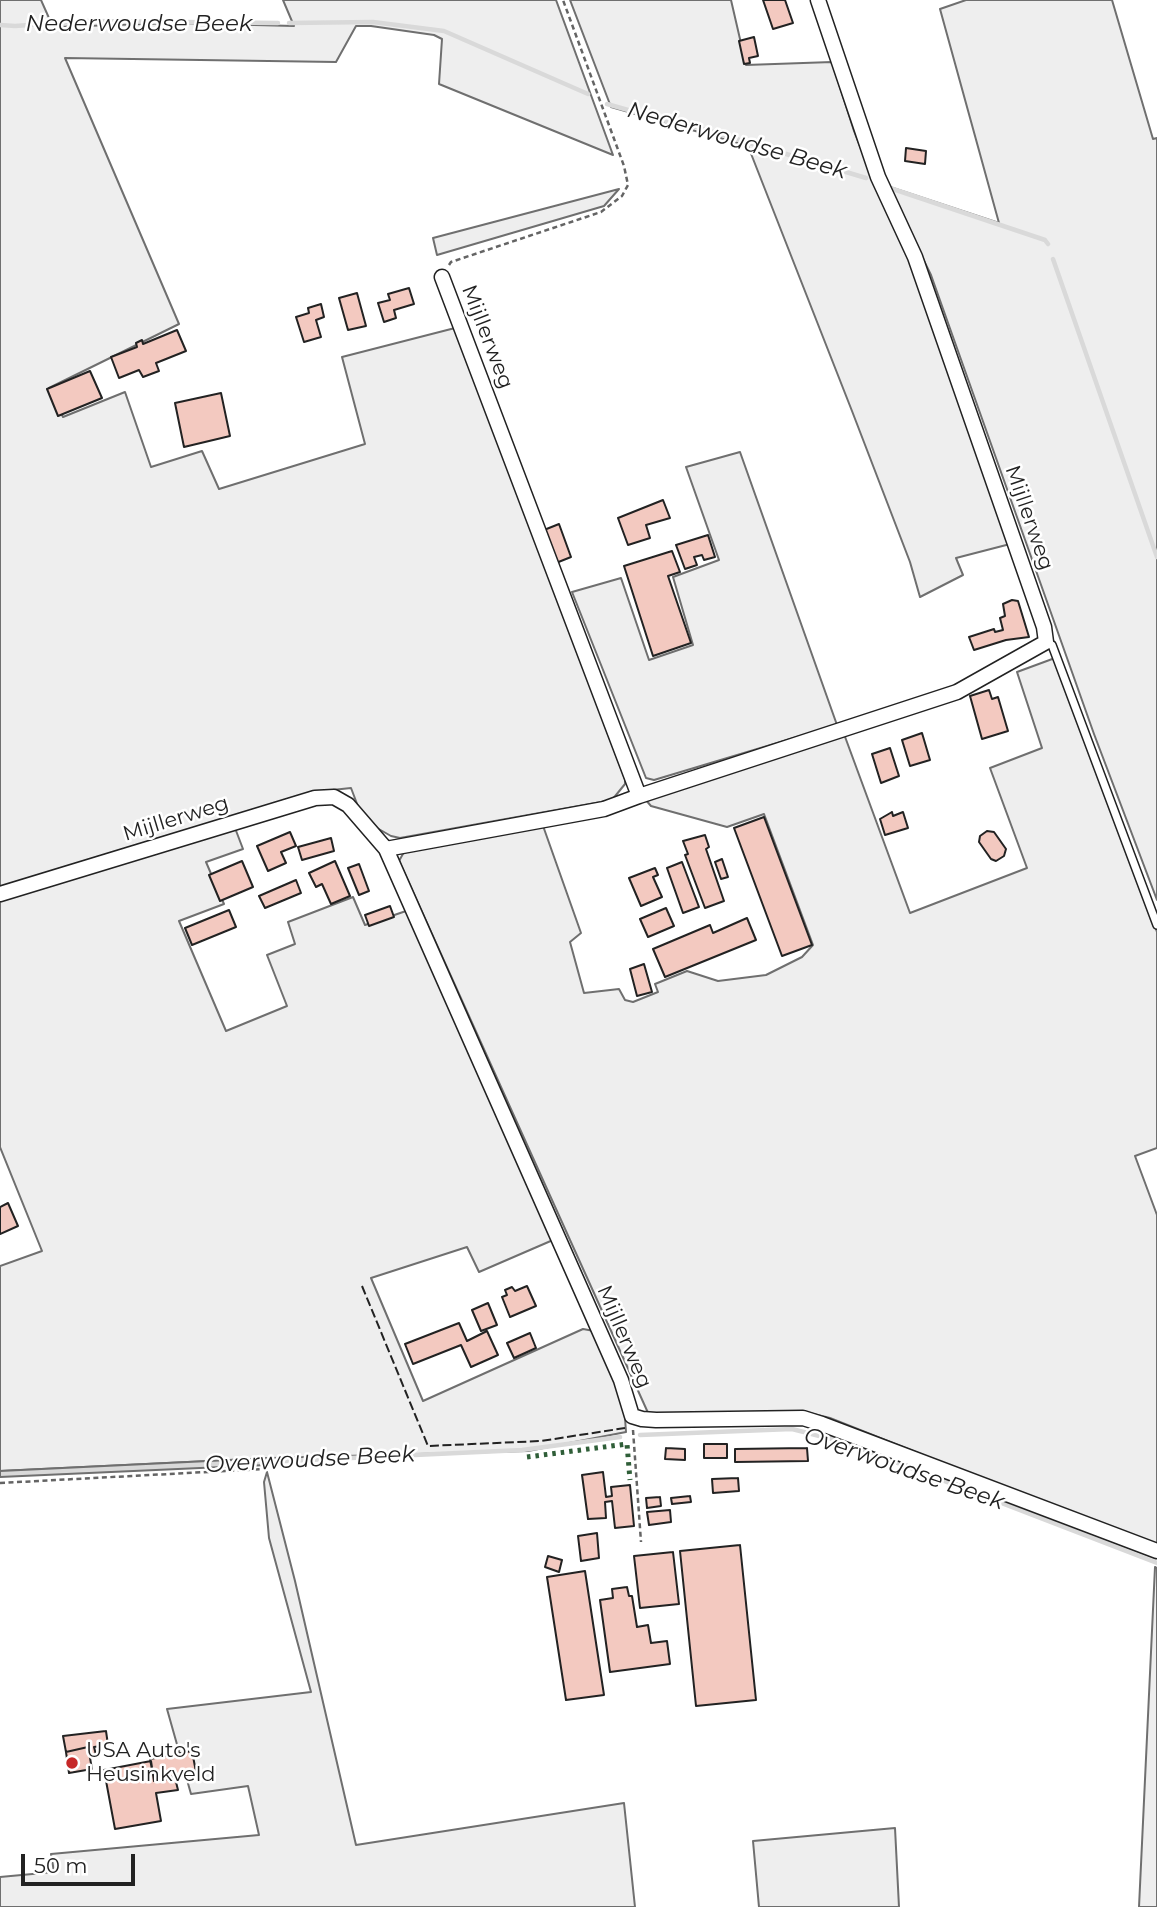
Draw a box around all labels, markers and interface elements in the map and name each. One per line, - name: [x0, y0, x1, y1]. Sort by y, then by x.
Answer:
- water label: Nederwoudse Beek: [26, 10, 252, 38]
- water label: Nederwoudse Beek: [624, 96, 850, 186]
- street label: Mijllerweg: [456, 281, 518, 393]
- street label: Mijllerweg: [999, 462, 1059, 574]
- street label: Mijllerweg: [120, 791, 232, 847]
- street label: Mijllerweg: [591, 1282, 657, 1392]
- water label: Overwoudse Beek: [800, 1422, 1008, 1516]
- water label: Overwoudse Beek: [204, 1441, 416, 1479]
- place label: USA Auto's Heusinkveld: [86, 1738, 216, 1788]
- marker: USA Auto's Heusinkveld: [64, 1755, 80, 1771]
- scale bar: [24, 1840, 138, 1884]
- text: 50 m: [34, 1853, 88, 1878]

